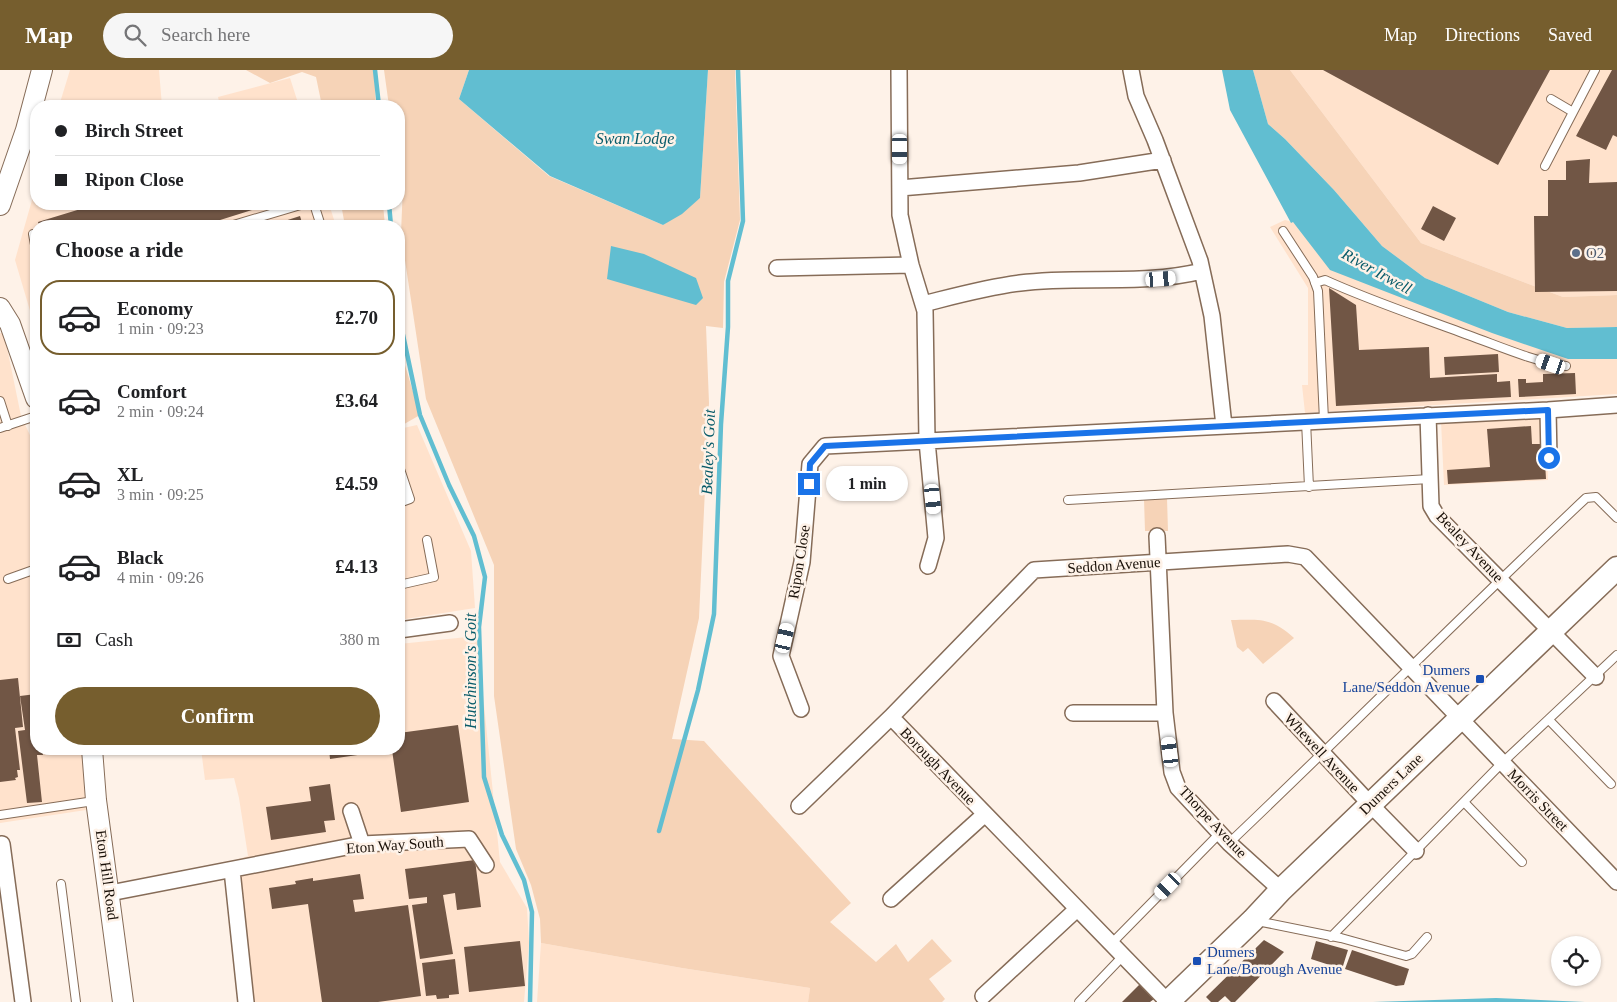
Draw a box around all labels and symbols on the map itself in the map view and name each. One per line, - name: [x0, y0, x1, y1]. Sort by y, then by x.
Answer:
- water label: Swan Lodge: [596, 130, 674, 148]
- car: [892, 134, 907, 164]
- water label: River Irwell: [1338, 244, 1415, 297]
- place label: O2: [1586, 245, 1604, 261]
- marker: O2: [1570, 247, 1582, 259]
- car: [1145, 270, 1176, 288]
- car: [1534, 352, 1567, 376]
- water label: Bealey's Goit: [698, 408, 719, 495]
- route start: [1538, 447, 1560, 469]
- callout: 1 min: [826, 466, 909, 502]
- route end: [798, 473, 820, 495]
- car: [923, 483, 942, 515]
- street label: Bealey Avenue: [1433, 509, 1507, 586]
- street label: Ripon Close: [785, 524, 813, 600]
- street label: Seddon Avenue: [1067, 554, 1162, 576]
- water label: Hutchinson's Goit: [462, 613, 479, 730]
- car: [774, 622, 795, 654]
- place label: Dumers Lane/Seddon Avenue: [1342, 662, 1470, 695]
- marker: Dumers Lane/Seddon Avenue: [1474, 673, 1486, 685]
- street label: Whewell Avenue: [1281, 710, 1363, 796]
- street label: Borough Avenue: [897, 724, 979, 808]
- car: [1160, 736, 1179, 768]
- street label: Dumers Lane: [1356, 750, 1426, 818]
- street label: Morris Street: [1505, 766, 1572, 835]
- street label: Thorpe Avenue: [1176, 783, 1250, 861]
- street label: Eton Hill Road: [93, 829, 121, 922]
- street label: Eton Way South: [346, 834, 445, 856]
- car: [1152, 870, 1183, 902]
- place label: Dumers Lane/Borough Avenue: [1207, 944, 1342, 977]
- marker: Dumers Lane/Borough Avenue: [1191, 955, 1203, 967]

